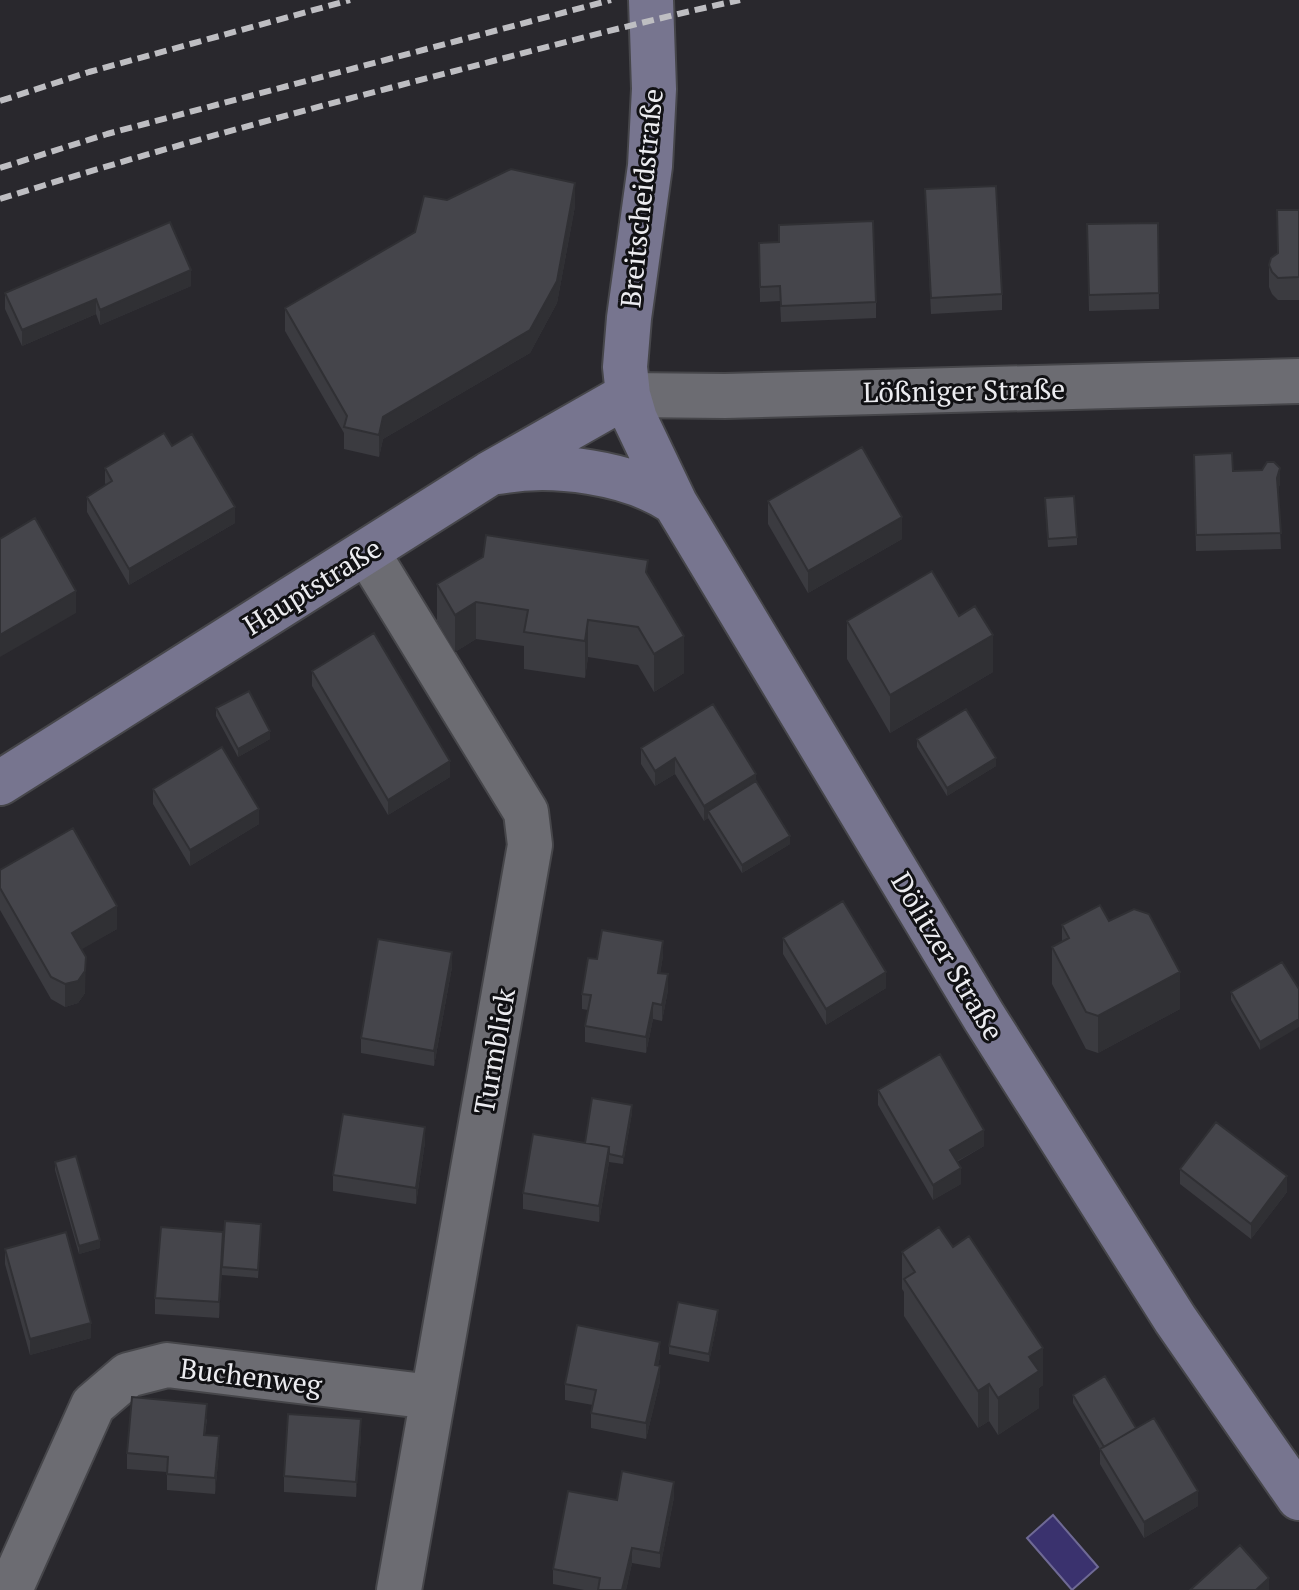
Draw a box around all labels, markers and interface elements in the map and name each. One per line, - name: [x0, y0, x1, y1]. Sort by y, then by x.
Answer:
- street label: Breitscheidstraße: [611, 87, 671, 309]
- street label: Lößniger Straße: [862, 370, 1066, 410]
- street label: Hauptstraße: [236, 529, 388, 643]
- street label: Dölitzer Straße: [883, 865, 1013, 1047]
- street label: Turmblick: [465, 985, 523, 1117]
- street label: Buchenweg: [178, 1349, 325, 1403]

